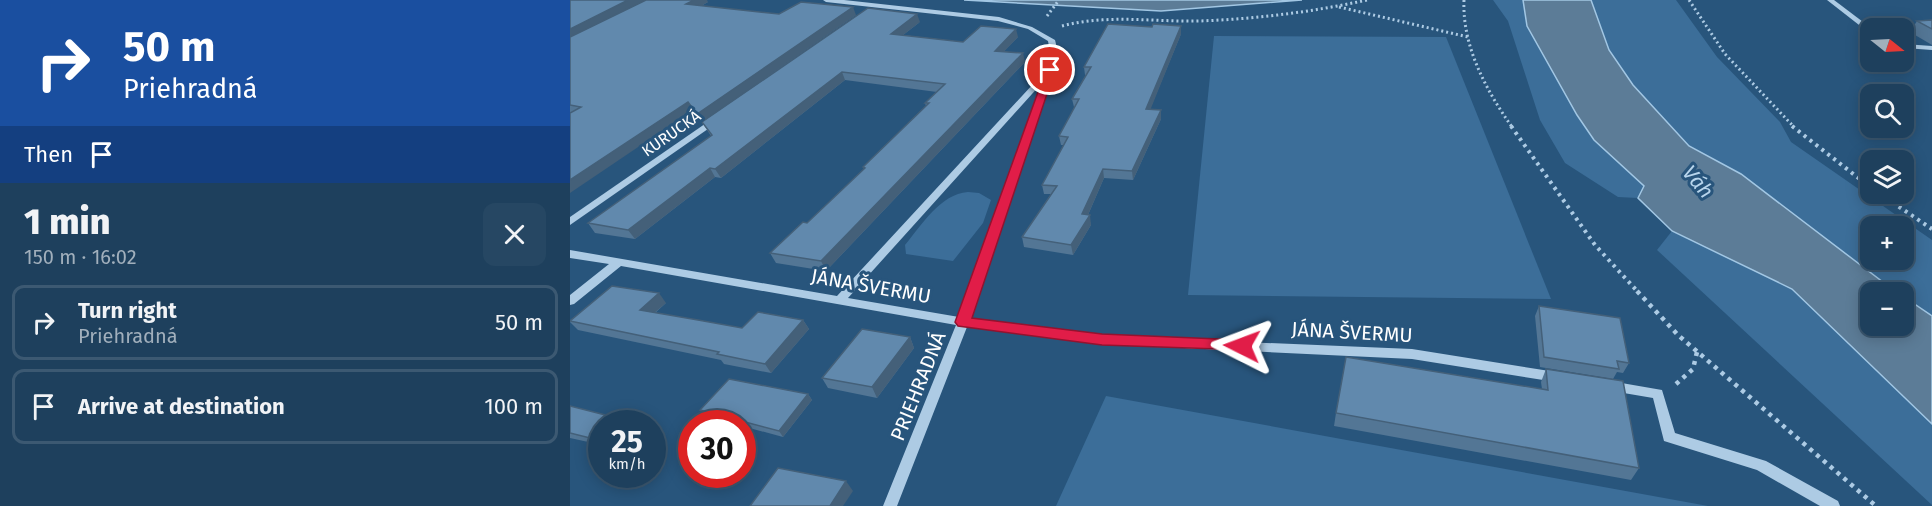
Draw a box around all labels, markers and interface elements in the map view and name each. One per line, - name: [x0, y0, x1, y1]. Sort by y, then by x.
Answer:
- north arrow: [1860, 18, 1914, 72]
- map controls: [1860, 18, 1914, 336]
- text: 50 m: [123, 22, 216, 72]
- icon: right: [24, 24, 102, 102]
- pin: [1024, 44, 1075, 95]
- icon: arrive: [1033, 53, 1066, 86]
- text: Priehradná: [123, 73, 258, 105]
- button: search: [1860, 84, 1914, 138]
- street label: KURUCKÁ: [638, 105, 705, 161]
- icon: arrive: [85, 138, 118, 171]
- text: Then: [24, 141, 73, 168]
- button: layers: [1860, 150, 1914, 204]
- water label: Váh: [1677, 160, 1719, 204]
- text: 1 min: [24, 200, 110, 244]
- button: close: [483, 203, 546, 266]
- button: +: [1860, 216, 1914, 270]
- text: 150 m · 16:02: [24, 245, 137, 269]
- street label: JÁNA ŠVERMU: [809, 264, 933, 308]
- button: −: [1860, 282, 1914, 336]
- text: Turn right: [78, 297, 177, 324]
- icon: right: [27, 306, 60, 339]
- text: 50 m: [495, 309, 543, 336]
- position arrow: [1210, 314, 1274, 378]
- street label: JÁNA ŠVERMU: [1291, 317, 1413, 347]
- text: Priehradná: [78, 324, 178, 348]
- street label: PRIEHRADNÁ: [885, 327, 951, 444]
- icon: arrive: [27, 390, 60, 423]
- text: Arrive at destination: [78, 393, 285, 420]
- text: 100 m: [484, 393, 543, 420]
- speed limit sign: 30: [678, 410, 756, 488]
- text: 25: [611, 424, 643, 460]
- text: km/h: [608, 455, 646, 473]

